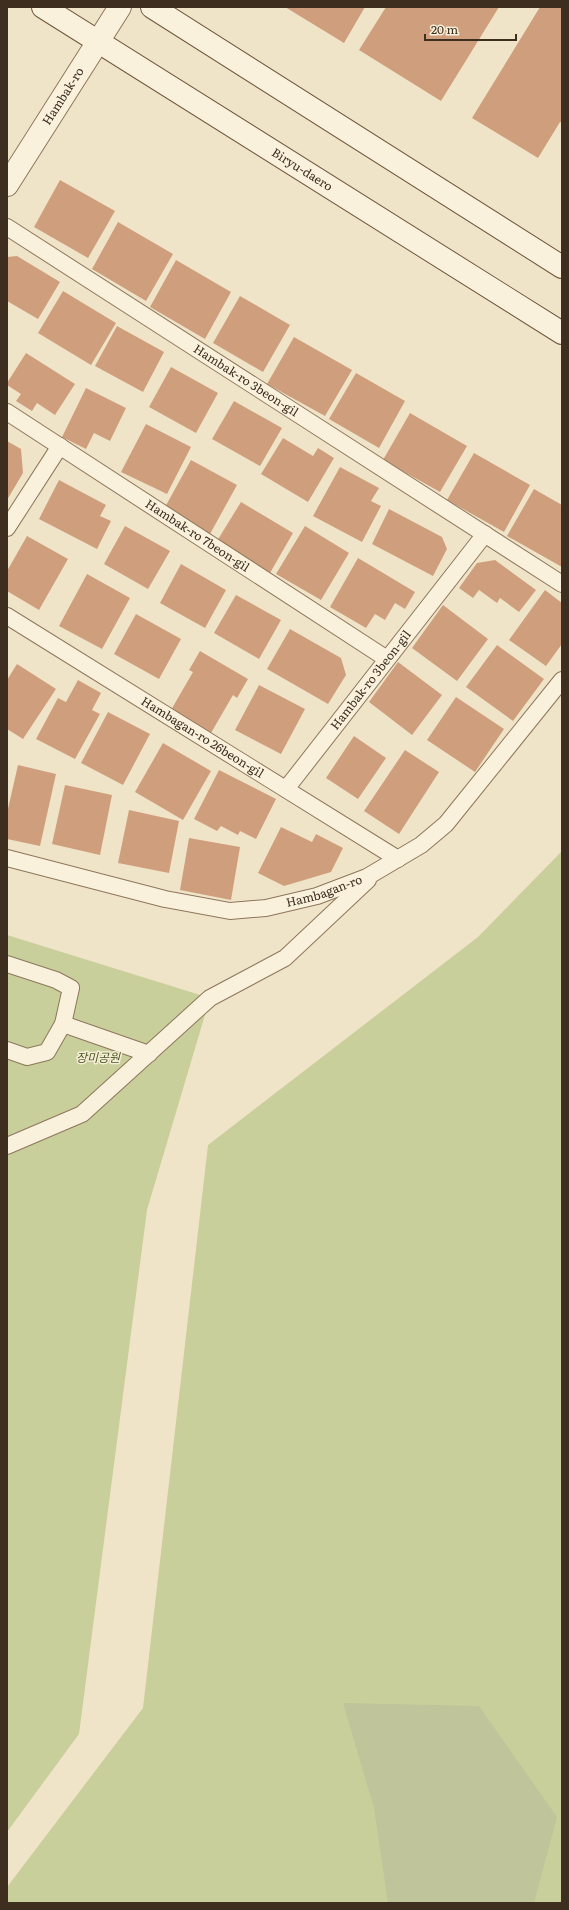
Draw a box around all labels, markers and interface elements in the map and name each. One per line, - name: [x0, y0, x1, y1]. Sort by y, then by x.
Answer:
- scale bar: [425, 16, 516, 42]
- text: 20 m: [431, 20, 458, 38]
- street label: Hambak-ro: [37, 63, 88, 128]
- street label: Biryu-daero: [269, 143, 337, 195]
- street label: Hambak-ro 3beon-gil: [190, 339, 302, 420]
- street label: Hambak-ro 7beon-gil: [142, 494, 254, 575]
- street label: Hambak-ro 3beon-gil: [326, 626, 415, 733]
- street label: Hambagan-ro 26beon-gil: [138, 692, 268, 782]
- street label: Hambagan-ro: [284, 870, 364, 911]
- park label: 장미공원: [76, 1048, 121, 1066]

